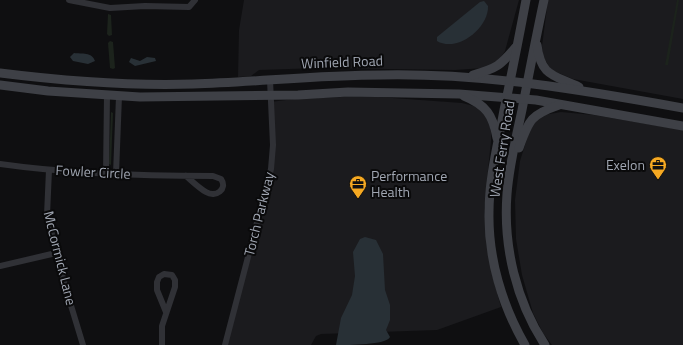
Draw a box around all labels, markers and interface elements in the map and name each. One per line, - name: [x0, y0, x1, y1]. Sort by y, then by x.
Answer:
- street label: Winfield Road: [301, 50, 383, 73]
- street label: West Ferry Road: [483, 99, 520, 199]
- place label: Exelon: [606, 154, 645, 175]
- office icon: Exelon: [648, 155, 668, 180]
- street label: Fowler Circle: [55, 159, 131, 184]
- place label: Performance Health: [371, 165, 447, 202]
- street label: Torch Parkway: [238, 169, 279, 258]
- office icon: Performance Health: [348, 174, 368, 199]
- street label: McCormick Lane: [39, 209, 82, 307]

